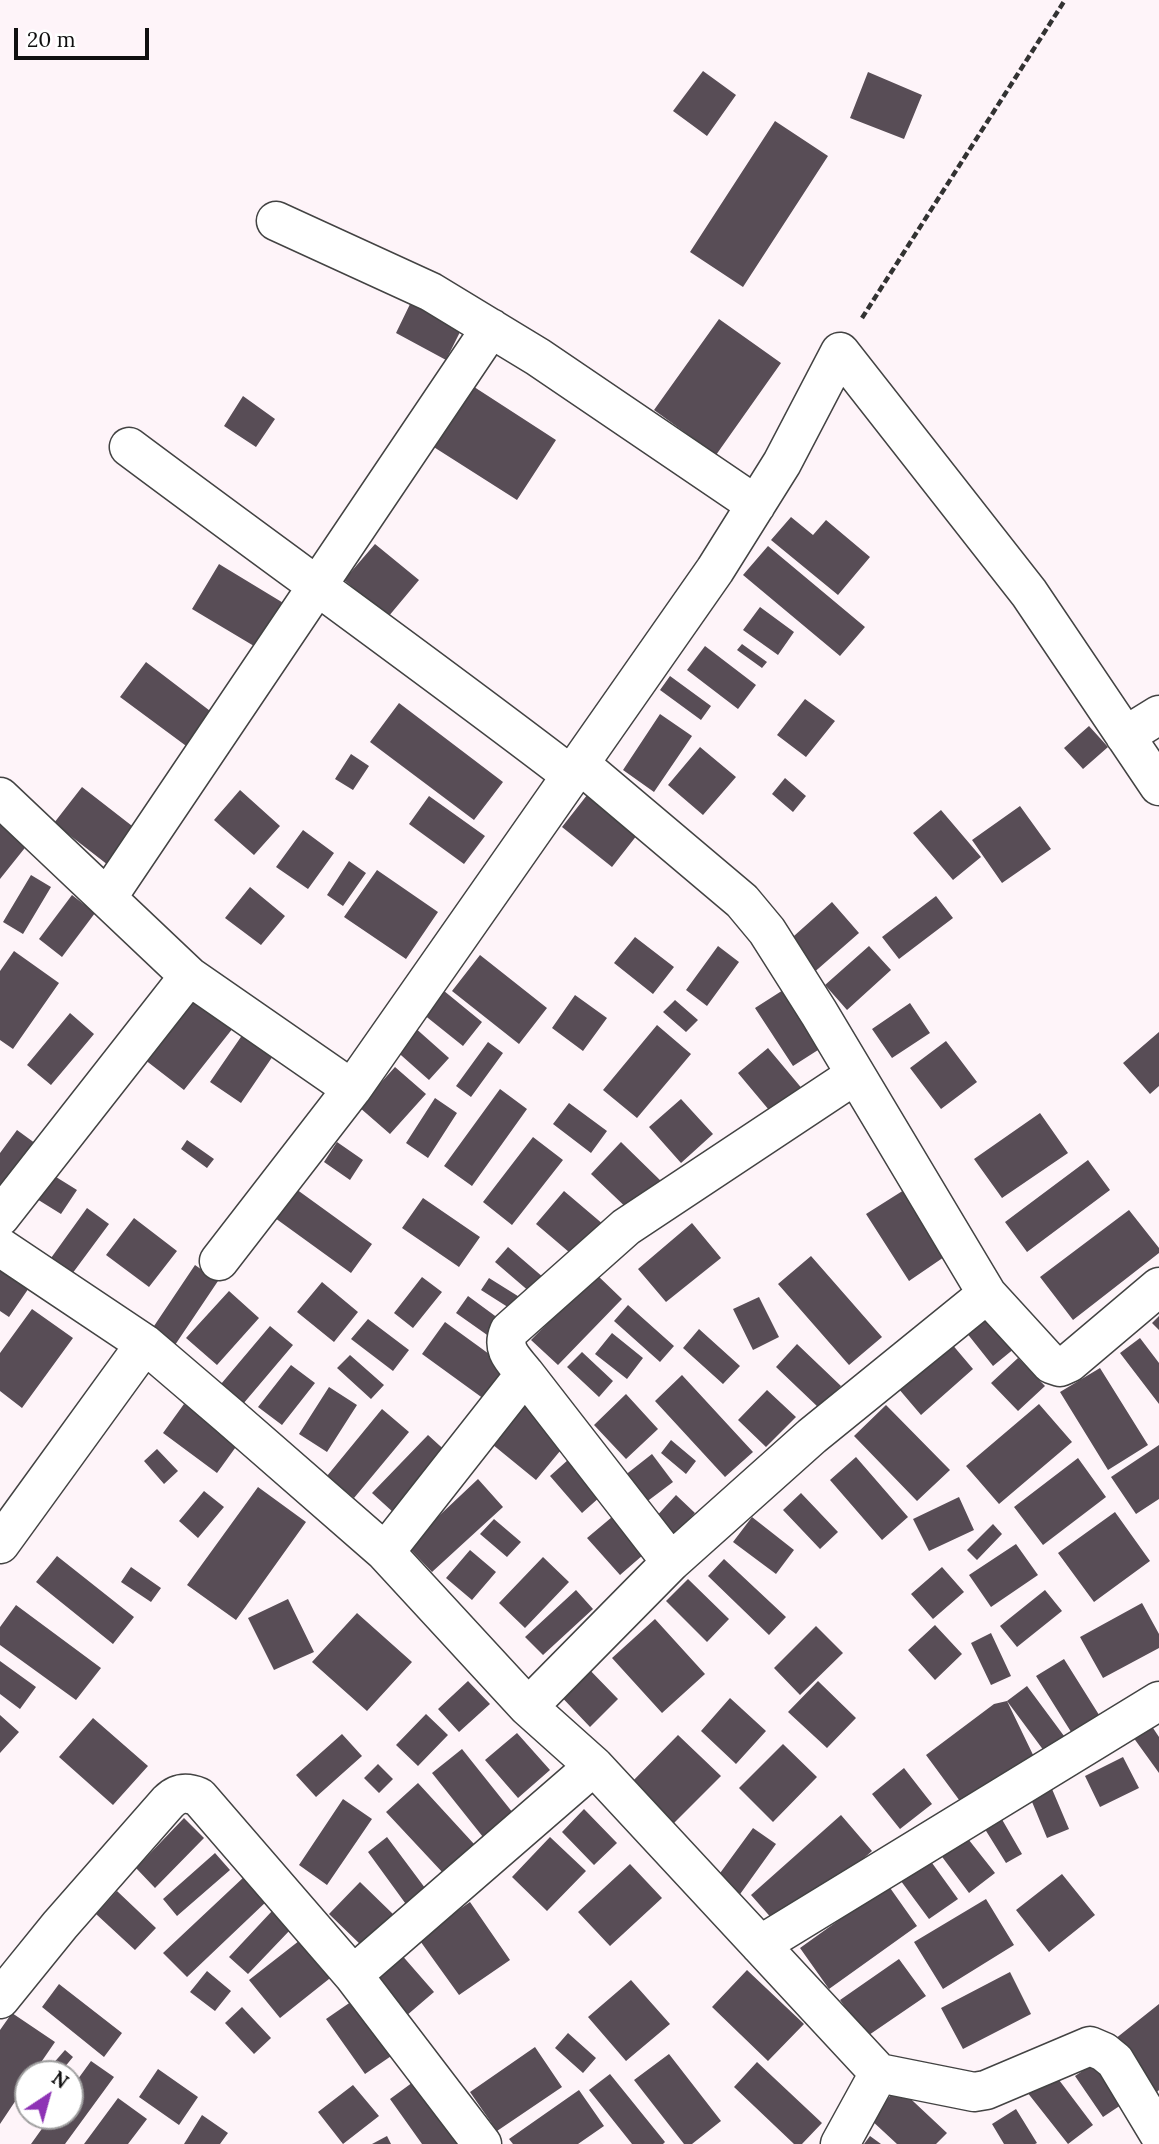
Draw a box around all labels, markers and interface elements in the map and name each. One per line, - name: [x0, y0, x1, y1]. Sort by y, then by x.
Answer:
- scale bar: [18, 14, 152, 58]
- text: 20 m: [27, 26, 76, 53]
- north arrow: [14, 2060, 84, 2130]
- text: N: [47, 2066, 73, 2094]

